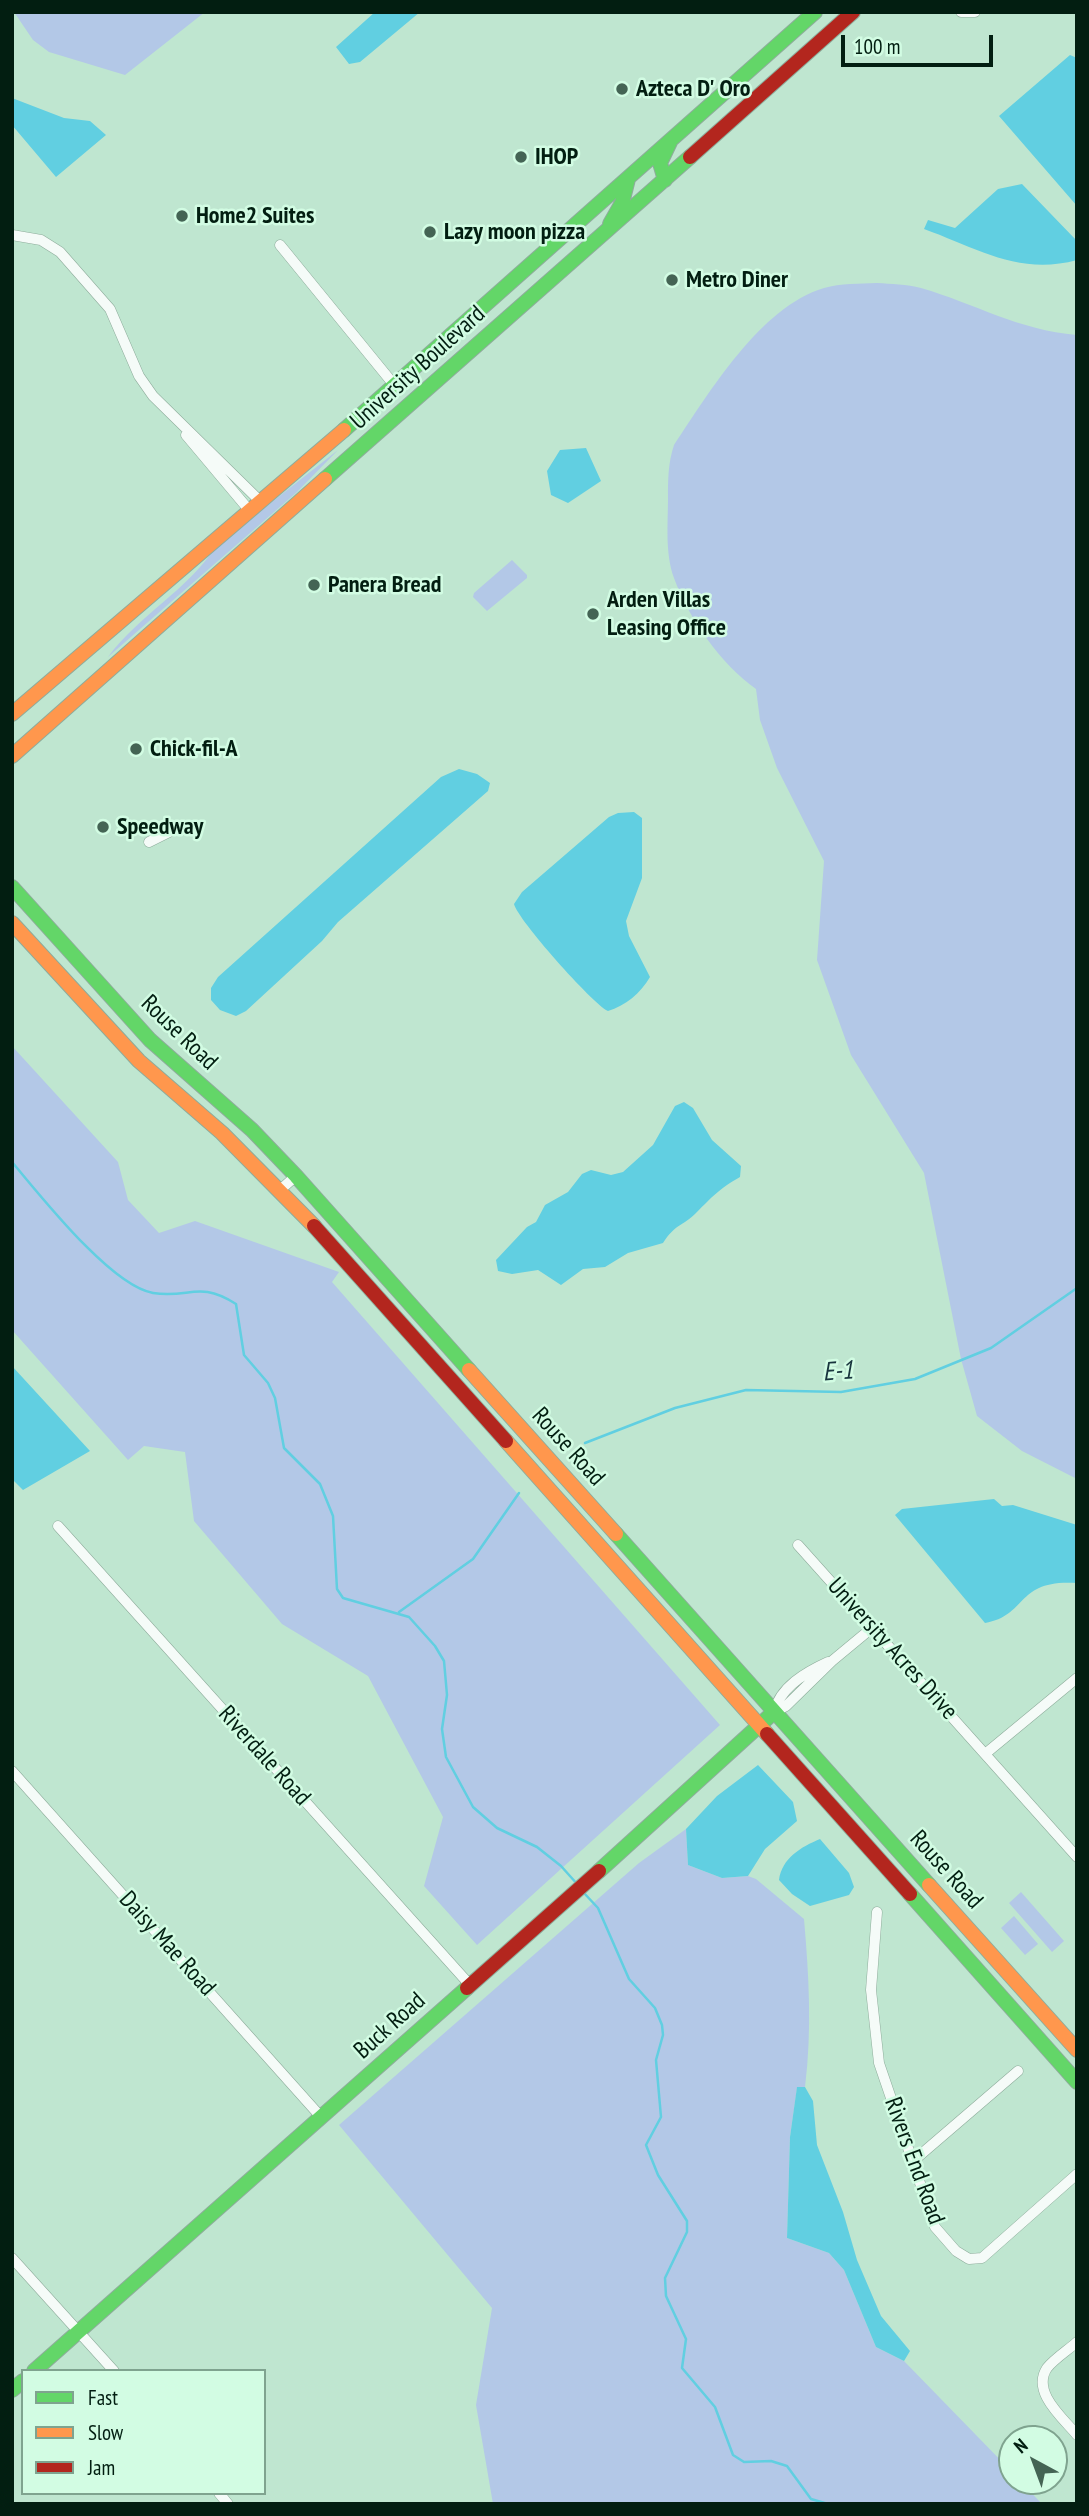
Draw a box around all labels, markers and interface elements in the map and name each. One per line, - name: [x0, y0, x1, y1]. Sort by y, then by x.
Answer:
- scale bar: [844, 21, 996, 65]
- text: 100 m: [854, 33, 900, 60]
- place label: Azteca D' Oro: [636, 75, 750, 103]
- marker: Azteca D' Oro: [614, 81, 630, 97]
- place label: IHOP: [535, 143, 578, 171]
- marker: IHOP: [513, 149, 529, 165]
- place label: Home2 Suites: [196, 202, 314, 230]
- marker: Home2 Suites: [174, 208, 190, 224]
- place label: Lazy moon pizza: [444, 218, 585, 246]
- marker: Lazy moon pizza: [422, 224, 438, 240]
- place label: Metro Diner: [686, 266, 788, 294]
- marker: Metro Diner: [664, 272, 680, 288]
- street label: University Boulevard: [345, 300, 491, 436]
- place label: Panera Bread: [328, 571, 441, 599]
- marker: Panera Bread: [306, 577, 322, 593]
- place label: Arden Villas Leasing Office: [607, 586, 726, 642]
- marker: Arden Villas Leasing Office: [585, 606, 601, 622]
- place label: Chick-fil-A: [150, 735, 237, 763]
- marker: Chick-fil-A: [128, 741, 144, 757]
- place label: Speedway: [117, 813, 203, 841]
- marker: Speedway: [95, 819, 111, 835]
- street label: Rouse Road: [135, 989, 223, 1077]
- water label: E-1: [822, 1355, 854, 1389]
- street label: Rouse Road: [525, 1402, 611, 1492]
- street label: University Acres Drive: [821, 1572, 963, 1726]
- street label: Riverdale Road: [212, 1700, 316, 1812]
- street label: Rouse Road: [903, 1825, 989, 1915]
- street label: Daisy Mae Road: [113, 1886, 221, 2002]
- street label: Buck Road: [349, 1987, 431, 2065]
- street label: Rivers End Road: [878, 2094, 950, 2228]
- legend: [21, 2369, 266, 2495]
- text: Fast: [88, 2384, 118, 2411]
- text: Slow: [88, 2419, 123, 2446]
- north arrow: [998, 2425, 1068, 2495]
- text: N: [1009, 2433, 1032, 2458]
- text: Jam: [88, 2454, 115, 2481]

